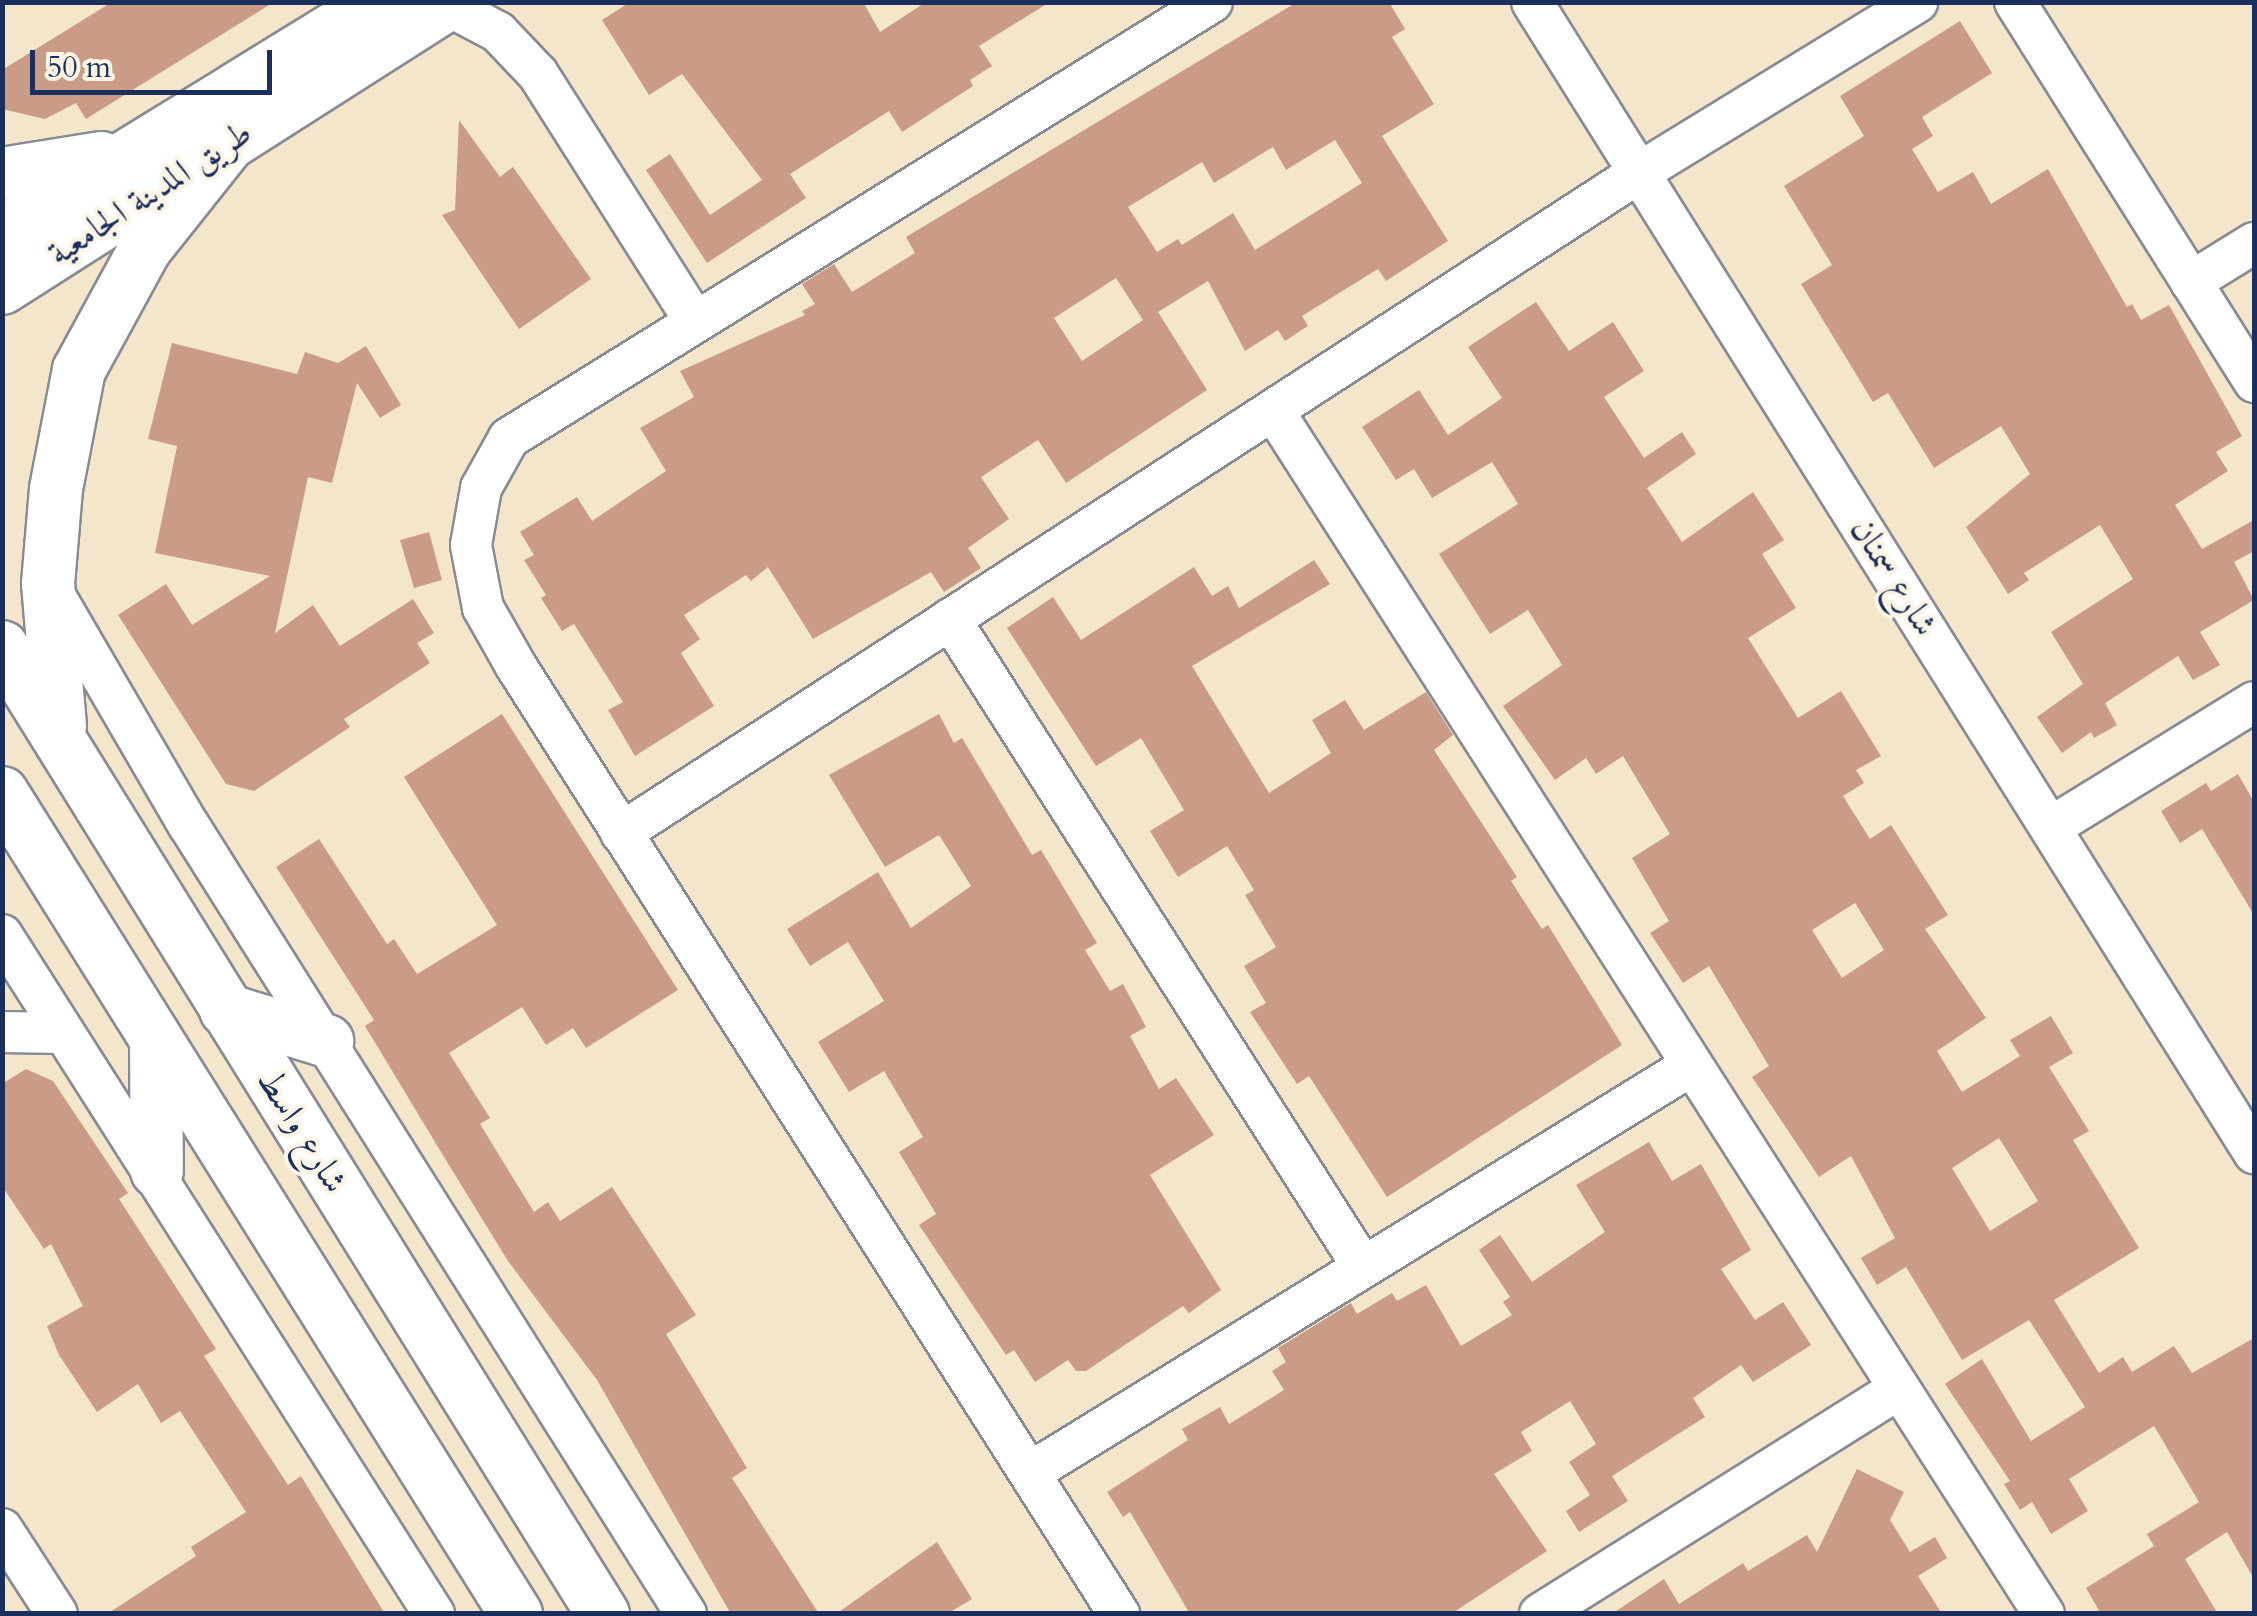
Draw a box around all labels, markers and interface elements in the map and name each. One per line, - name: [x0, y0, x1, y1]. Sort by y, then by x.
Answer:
- scale bar: [35, 30, 278, 92]
- text: 50 m: [47, 47, 111, 88]
- street label: طريق المدينة الجامعية: [40, 111, 260, 275]
- street label: شارع سمنان: [1841, 510, 1947, 644]
- street label: شارع واسط: [248, 1061, 356, 1201]

